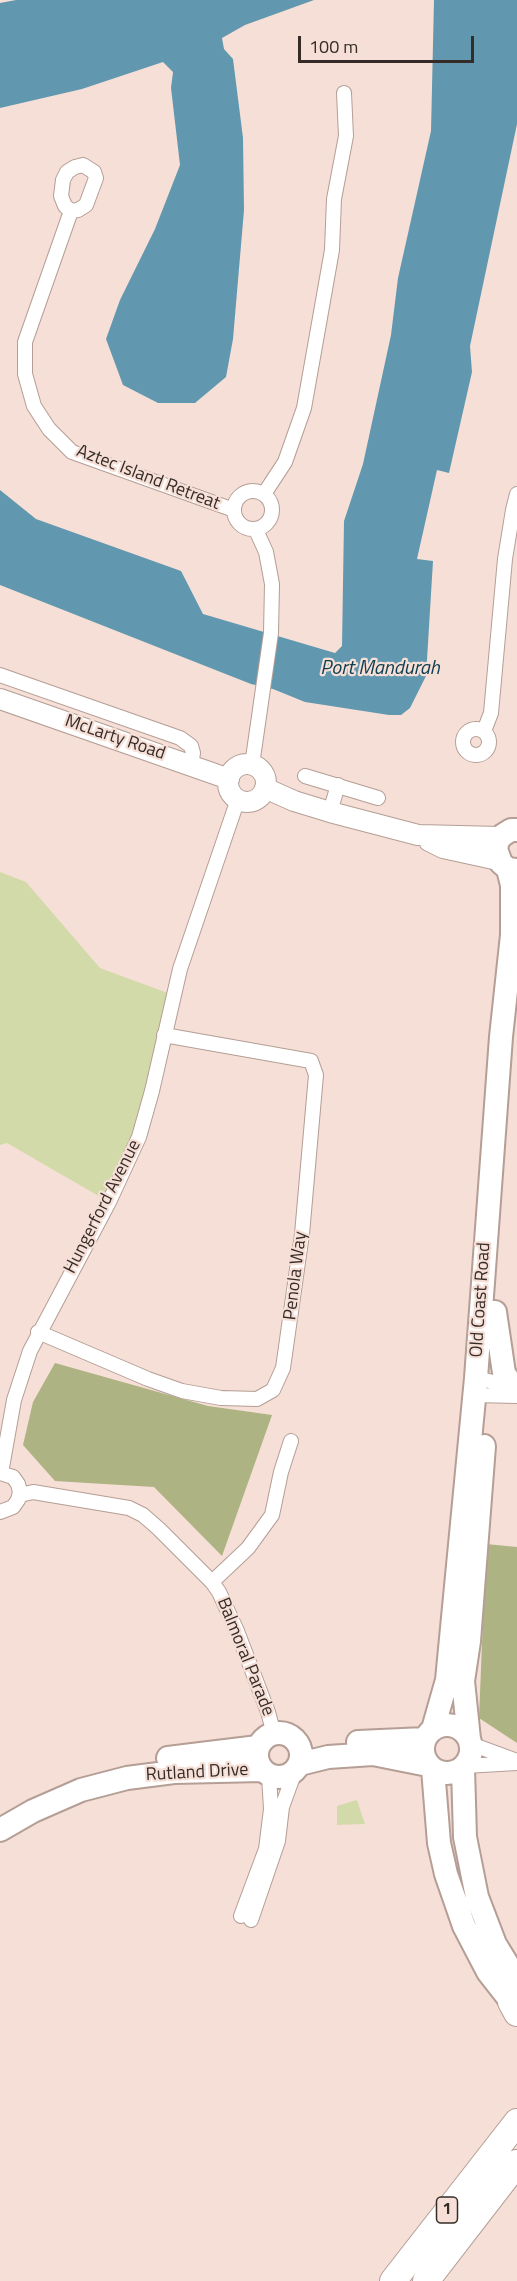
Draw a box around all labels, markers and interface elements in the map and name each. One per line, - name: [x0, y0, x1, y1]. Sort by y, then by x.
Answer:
- scale bar: [301, 24, 476, 62]
- text: 100 m: [309, 33, 358, 60]
- street label: Aztec Island Retreat: [73, 441, 223, 515]
- water label: Port Mandurah: [320, 657, 440, 681]
- street label: McLarty Road: [62, 711, 168, 765]
- street label: Hungerford Avenue: [60, 1137, 146, 1277]
- street label: Penola Way: [280, 1230, 312, 1322]
- street label: Old Coast Road: [466, 1242, 496, 1358]
- street label: Balmoral Parade: [211, 1595, 279, 1719]
- street label: Rutland Drive: [145, 1760, 249, 1786]
- road number: 1: [436, 2197, 458, 2223]

